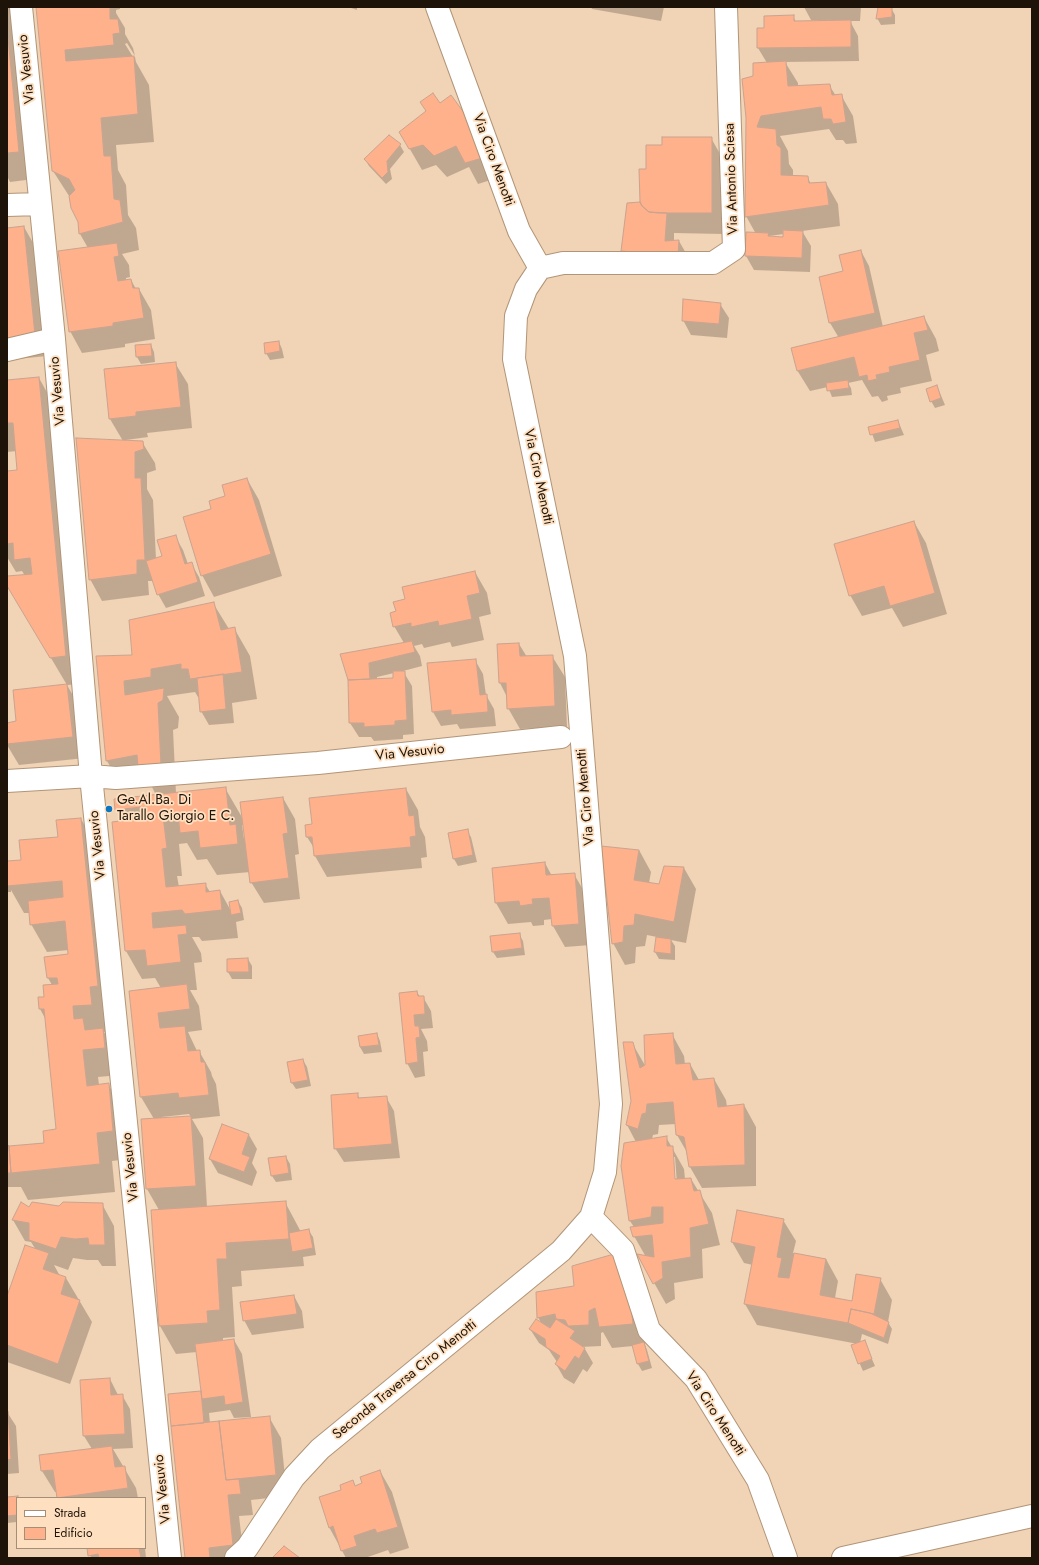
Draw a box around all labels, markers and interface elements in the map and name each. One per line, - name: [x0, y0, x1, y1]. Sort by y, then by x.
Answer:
- street label: Via Vesuvio: [15, 34, 39, 104]
- street label: Via Ciro Menotti: [468, 111, 518, 209]
- street label: Via Antonio Sciesa: [722, 123, 742, 235]
- street label: Via Vesuvio: [47, 356, 69, 426]
- street label: Via Ciro Menotti: [520, 428, 556, 526]
- street label: Via Vesuvio: [375, 741, 445, 765]
- street label: Via Ciro Menotti: [573, 748, 599, 846]
- place label: Ge.Al.Ba. Di Tarallo Giorgio E C.: [117, 793, 234, 826]
- marker: Ge.Al.Ba. Di Tarallo Giorgio E C.: [104, 804, 114, 814]
- street label: Via Vesuvio: [86, 810, 110, 880]
- street label: Via Vesuvio: [119, 1132, 143, 1202]
- street label: Seconda Traversa Ciro Menotti: [330, 1317, 480, 1443]
- street label: Via Ciro Menotti: [681, 1369, 749, 1459]
- street label: Via Vesuvio: [151, 1454, 175, 1524]
- legend: [16, 1497, 146, 1549]
- text: Strada: [54, 1504, 86, 1522]
- text: Edificio: [54, 1524, 93, 1542]

